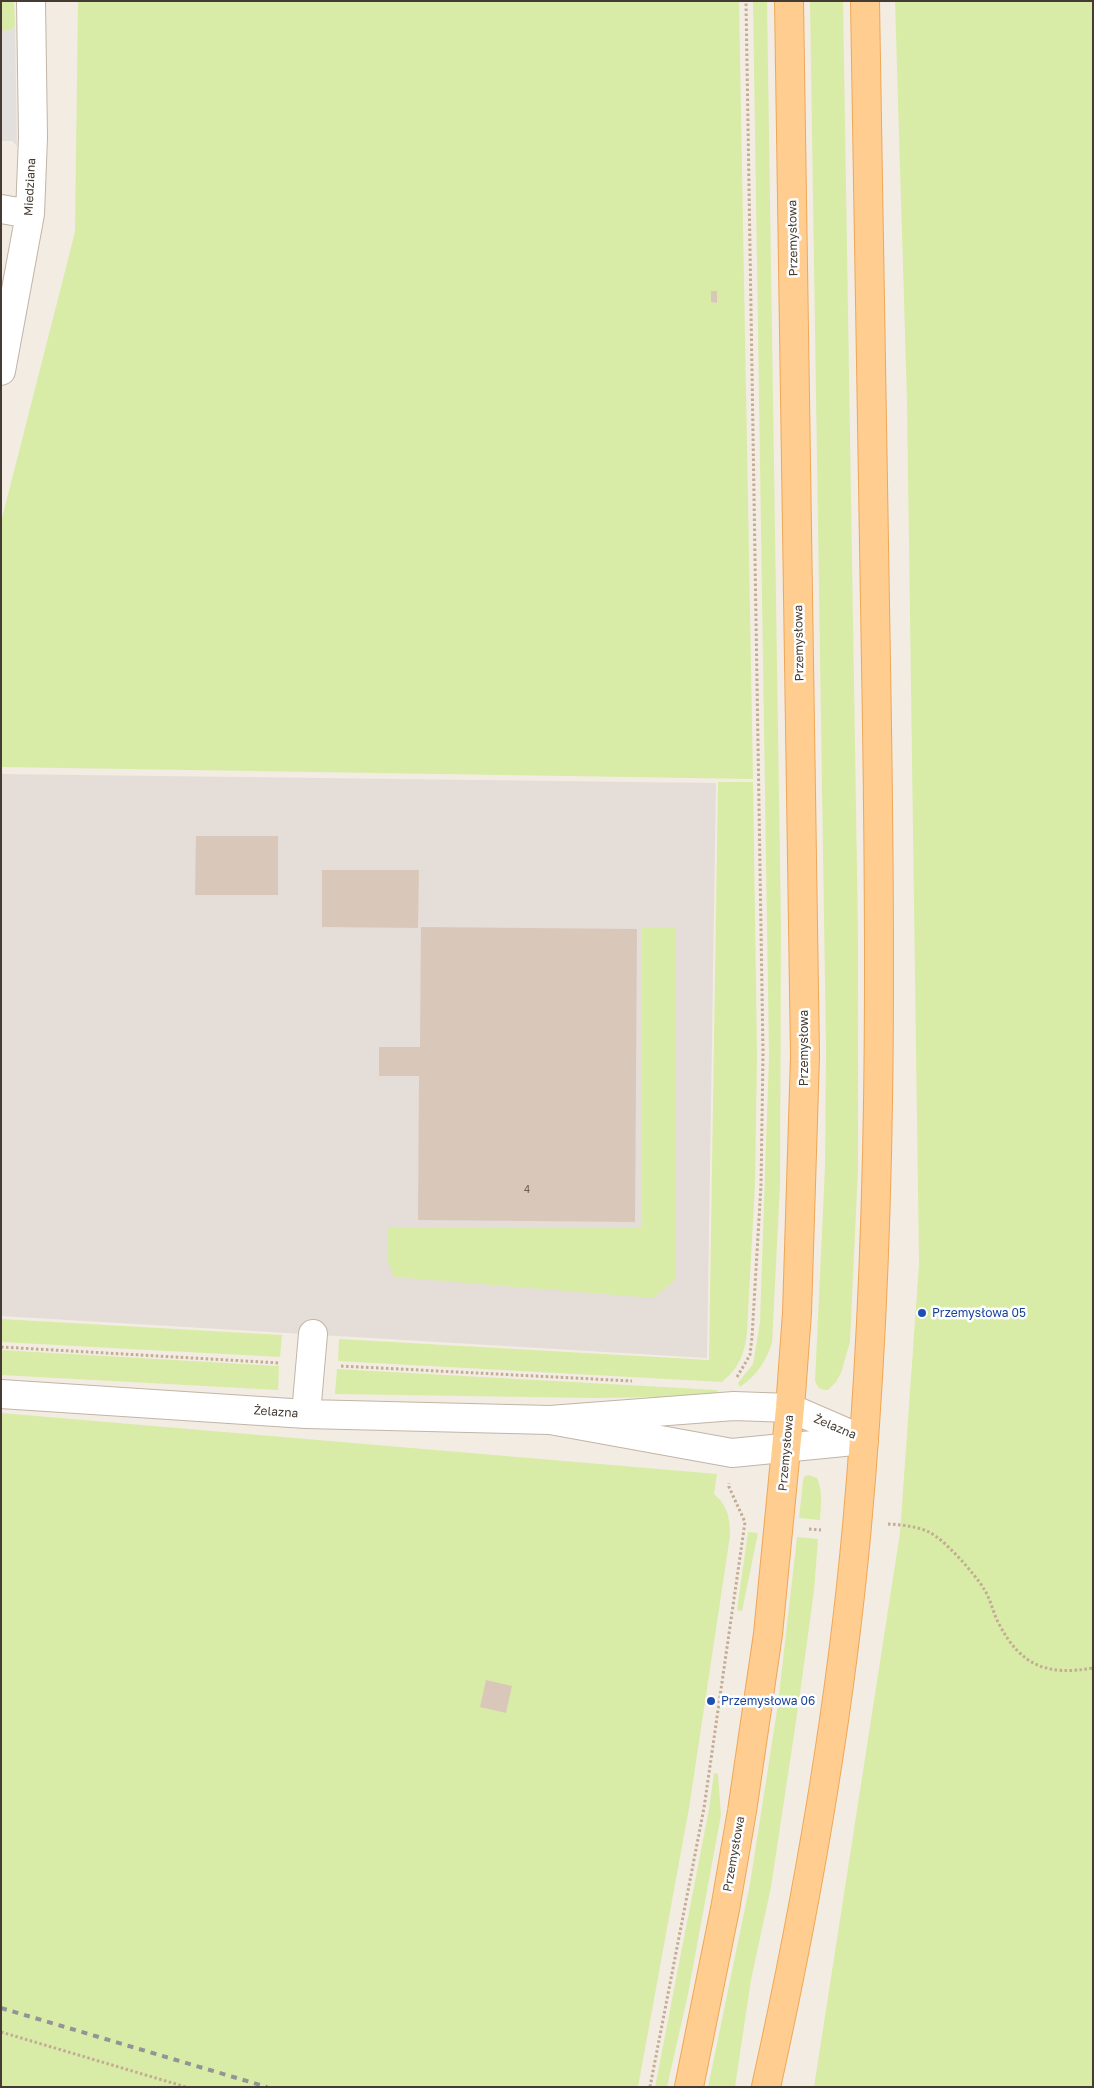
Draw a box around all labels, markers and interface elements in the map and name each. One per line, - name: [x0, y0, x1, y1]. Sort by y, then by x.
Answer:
- street label: Miedziana: [21, 158, 39, 216]
- street label: Przemysłowa: [785, 200, 801, 276]
- street label: Przemysłowa: [791, 605, 807, 681]
- street label: Przemysłowa: [797, 1010, 811, 1086]
- house number: 4: [524, 1184, 530, 1196]
- place label: Przemysłowa 05: [932, 1306, 1026, 1320]
- marker: Przemysłowa 05: [916, 1307, 928, 1319]
- street label: Żelazna: [253, 1403, 299, 1421]
- street label: Żelazna: [812, 1412, 858, 1442]
- street label: Przemysłowa: [775, 1414, 797, 1492]
- place label: Przemysłowa 06: [721, 1694, 815, 1708]
- marker: Przemysłowa 06: [705, 1695, 717, 1707]
- street label: Przemysłowa: [720, 1815, 748, 1893]

